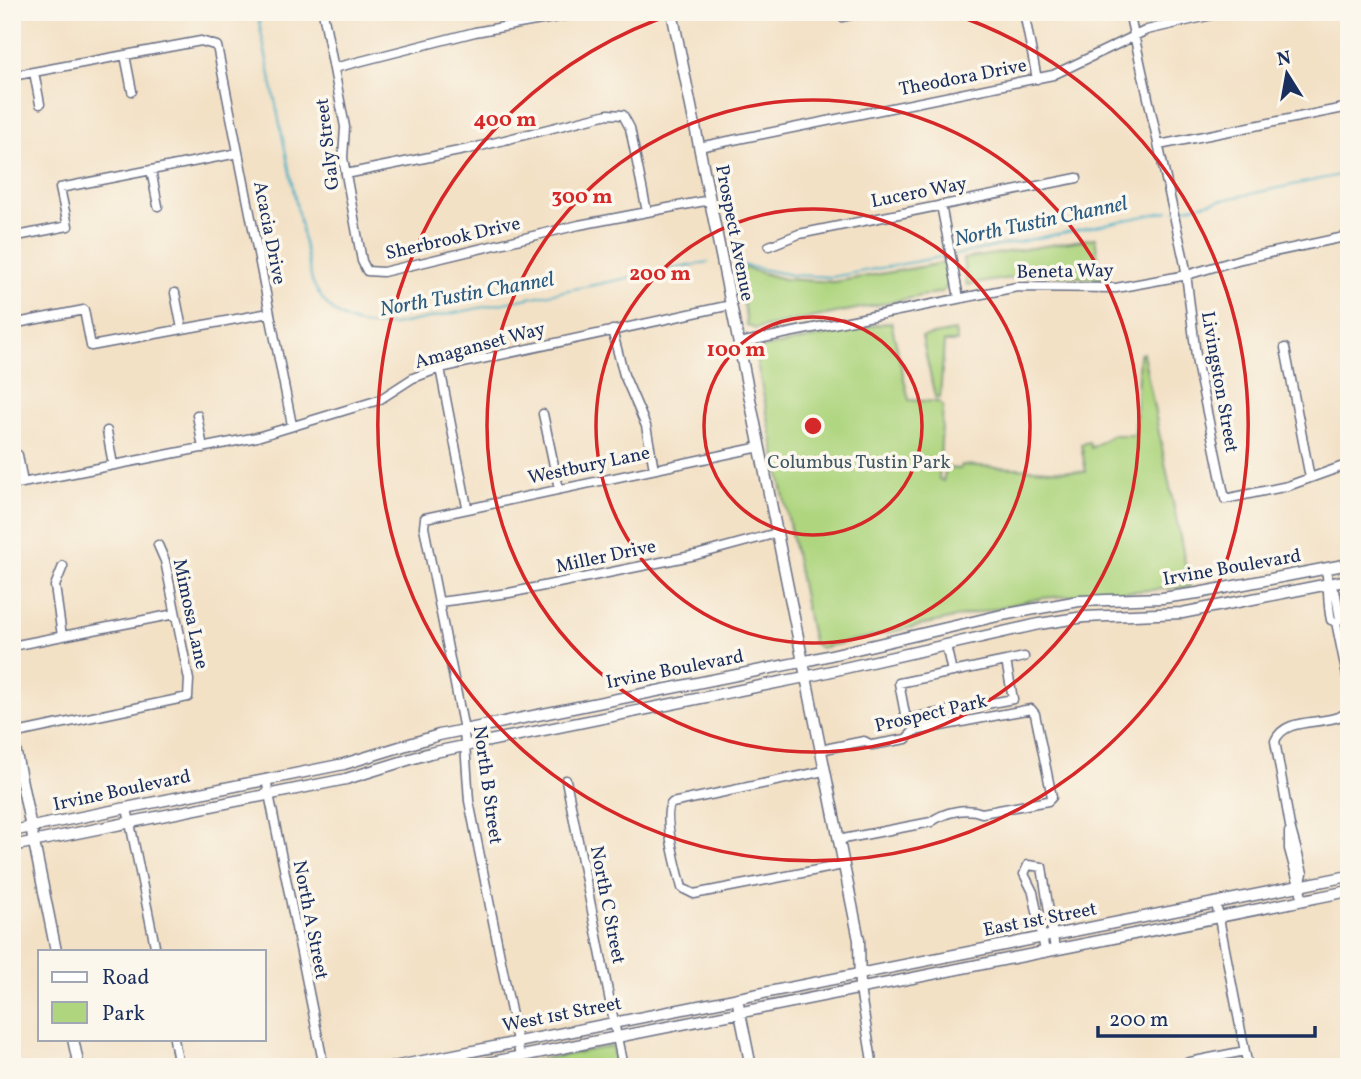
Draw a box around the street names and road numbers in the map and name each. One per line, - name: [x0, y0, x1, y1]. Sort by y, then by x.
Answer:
- street label: Theodora Drive: [897, 53, 1029, 103]
- street label: Galy Street: [309, 96, 347, 191]
- street label: Prospect Avenue: [708, 163, 760, 303]
- street label: Lucero Way: [869, 171, 969, 215]
- street label: Acacia Drive: [246, 179, 292, 287]
- street label: Sherbrook Drive: [383, 211, 523, 267]
- street label: Beneta Way: [1016, 258, 1114, 286]
- street label: Livingston Street: [1194, 309, 1244, 455]
- street label: Amaganset Way: [412, 316, 548, 376]
- street label: Westbury Lane: [525, 440, 653, 492]
- street label: Miller Drive: [553, 534, 659, 580]
- street label: Irvine Boulevard: [1161, 543, 1303, 593]
- street label: Mimosa Lane: [166, 556, 214, 672]
- street label: Irvine Boulevard: [604, 644, 746, 696]
- street label: Prospect Park: [872, 688, 990, 740]
- street label: North B Street: [466, 724, 508, 846]
- street label: Irvine Boulevard: [51, 764, 193, 818]
- street label: North C Street: [583, 844, 631, 967]
- street label: North A Street: [286, 858, 334, 982]
- street label: East 1st Street: [981, 896, 1099, 944]
- street label: West 1st Street: [500, 991, 624, 1039]

